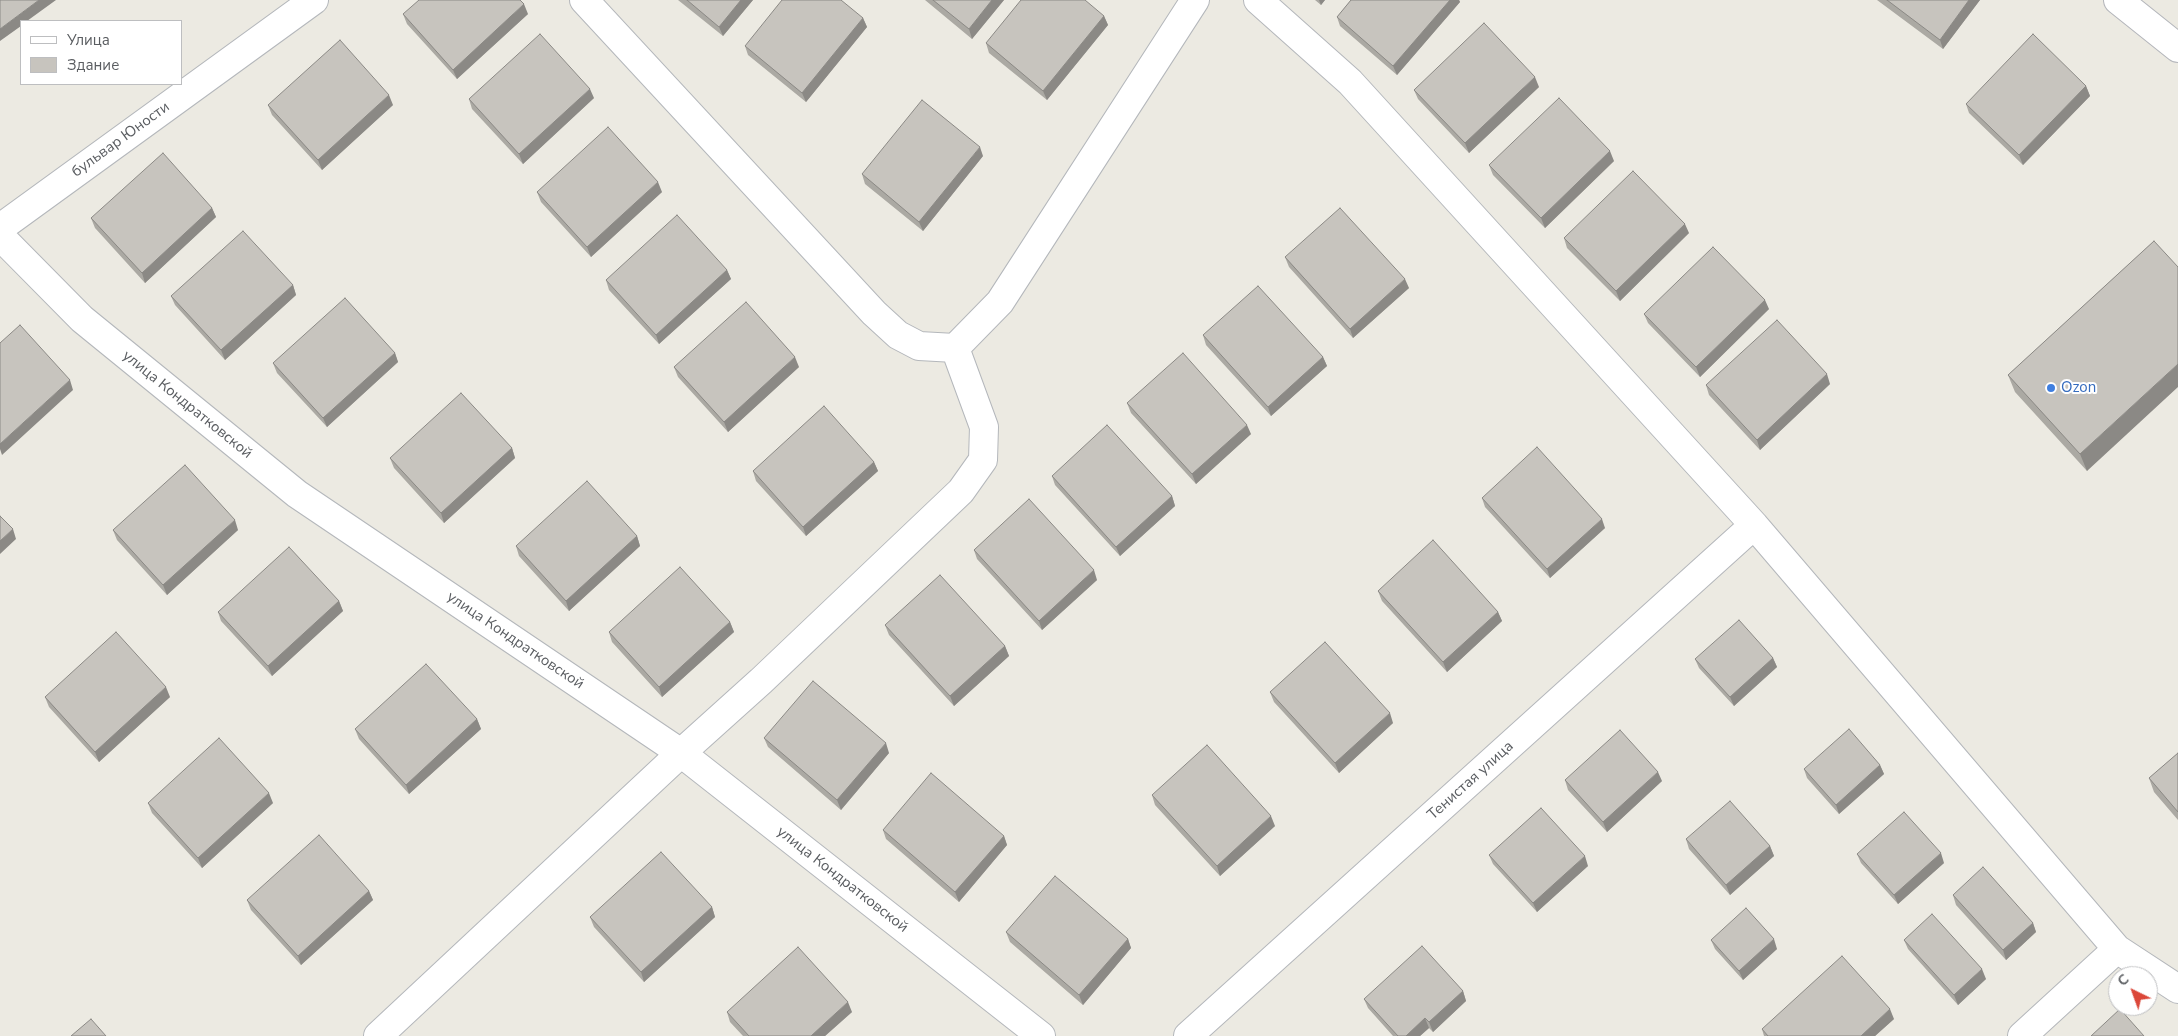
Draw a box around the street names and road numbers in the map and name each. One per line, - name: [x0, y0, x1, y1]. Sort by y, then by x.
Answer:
- street label: бульвар Юности: [69, 98, 173, 182]
- street label: улица Кондратковской: [118, 347, 256, 463]
- street label: улица Кондратковской: [443, 588, 587, 694]
- street label: Тенистая улица: [1424, 738, 1518, 824]
- street label: улица Кондратковской: [773, 823, 911, 937]

